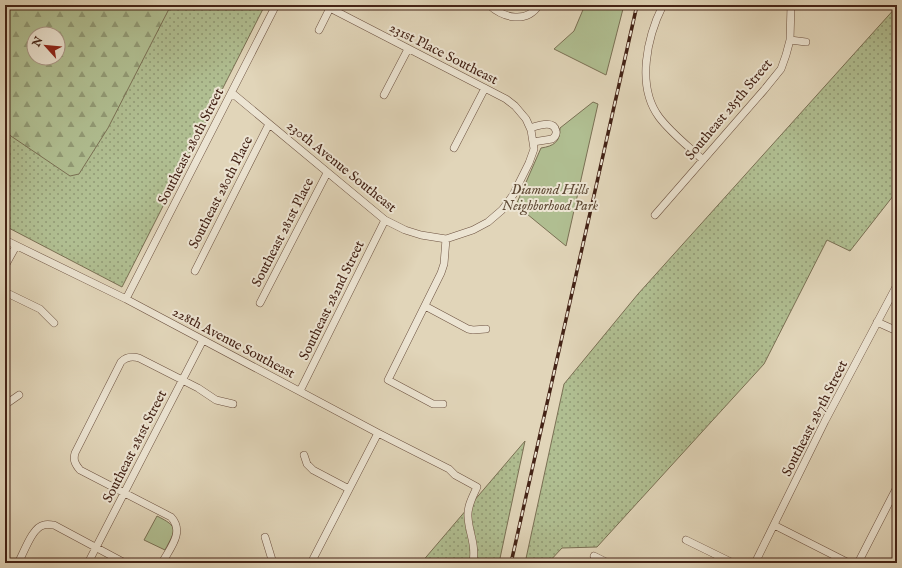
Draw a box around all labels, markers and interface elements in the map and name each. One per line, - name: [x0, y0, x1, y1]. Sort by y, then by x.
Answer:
- street label: 231st Place Southeast: [386, 19, 501, 89]
- north arrow: [26, 26, 66, 66]
- text: N: [29, 34, 47, 50]
- street label: Southeast 285th Street: [681, 55, 776, 164]
- street label: Southeast 280th Street: [154, 85, 228, 208]
- street label: 230th Avenue Southeast: [283, 117, 400, 217]
- street label: Southeast 280th Place: [185, 133, 257, 252]
- street label: Southeast 281st Place: [248, 174, 318, 290]
- park label: Diamond Hills Neighborhood Park: [502, 181, 599, 216]
- street label: Southeast 282nd Street: [295, 238, 369, 363]
- street label: 228th Avenue Southeast: [169, 303, 298, 383]
- street label: Southeast 287th Street: [778, 357, 852, 480]
- street label: Southeast 281st Street: [99, 387, 171, 506]

